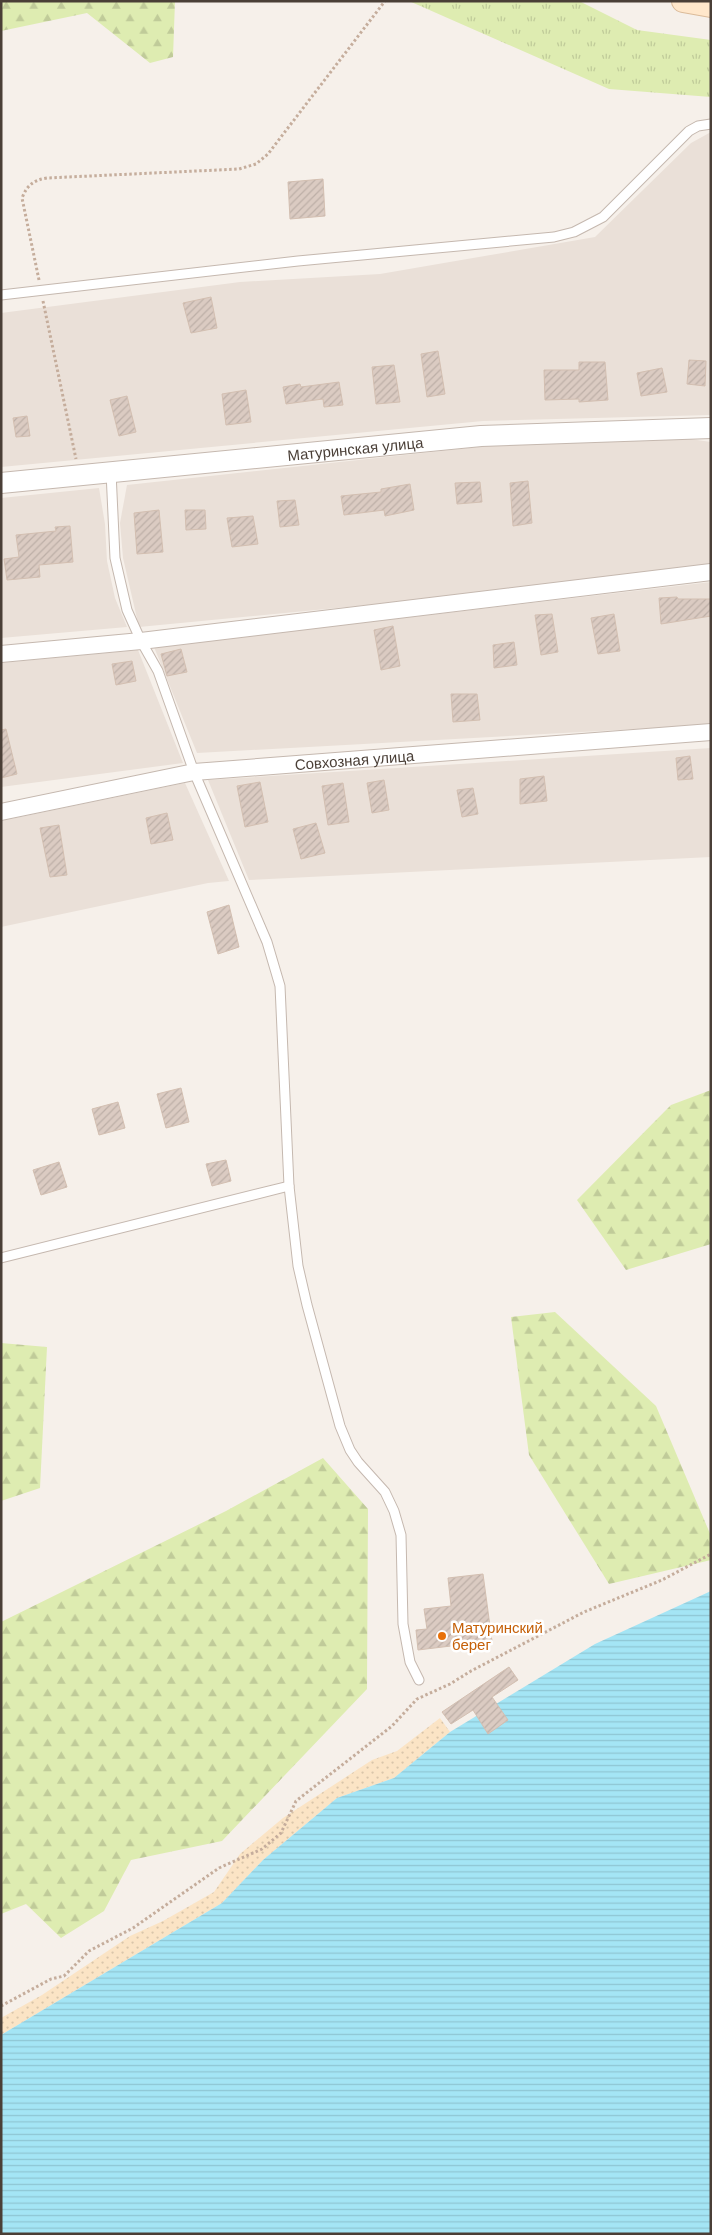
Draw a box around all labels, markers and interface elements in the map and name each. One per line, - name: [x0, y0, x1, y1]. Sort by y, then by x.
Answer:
- street label: Матуринская улица: [287, 433, 425, 463]
- street label: Совхозная улица: [294, 746, 415, 773]
- place label: Матуринский берег: [452, 1619, 543, 1653]
- marker: Матуринский берег: [436, 1630, 448, 1642]

